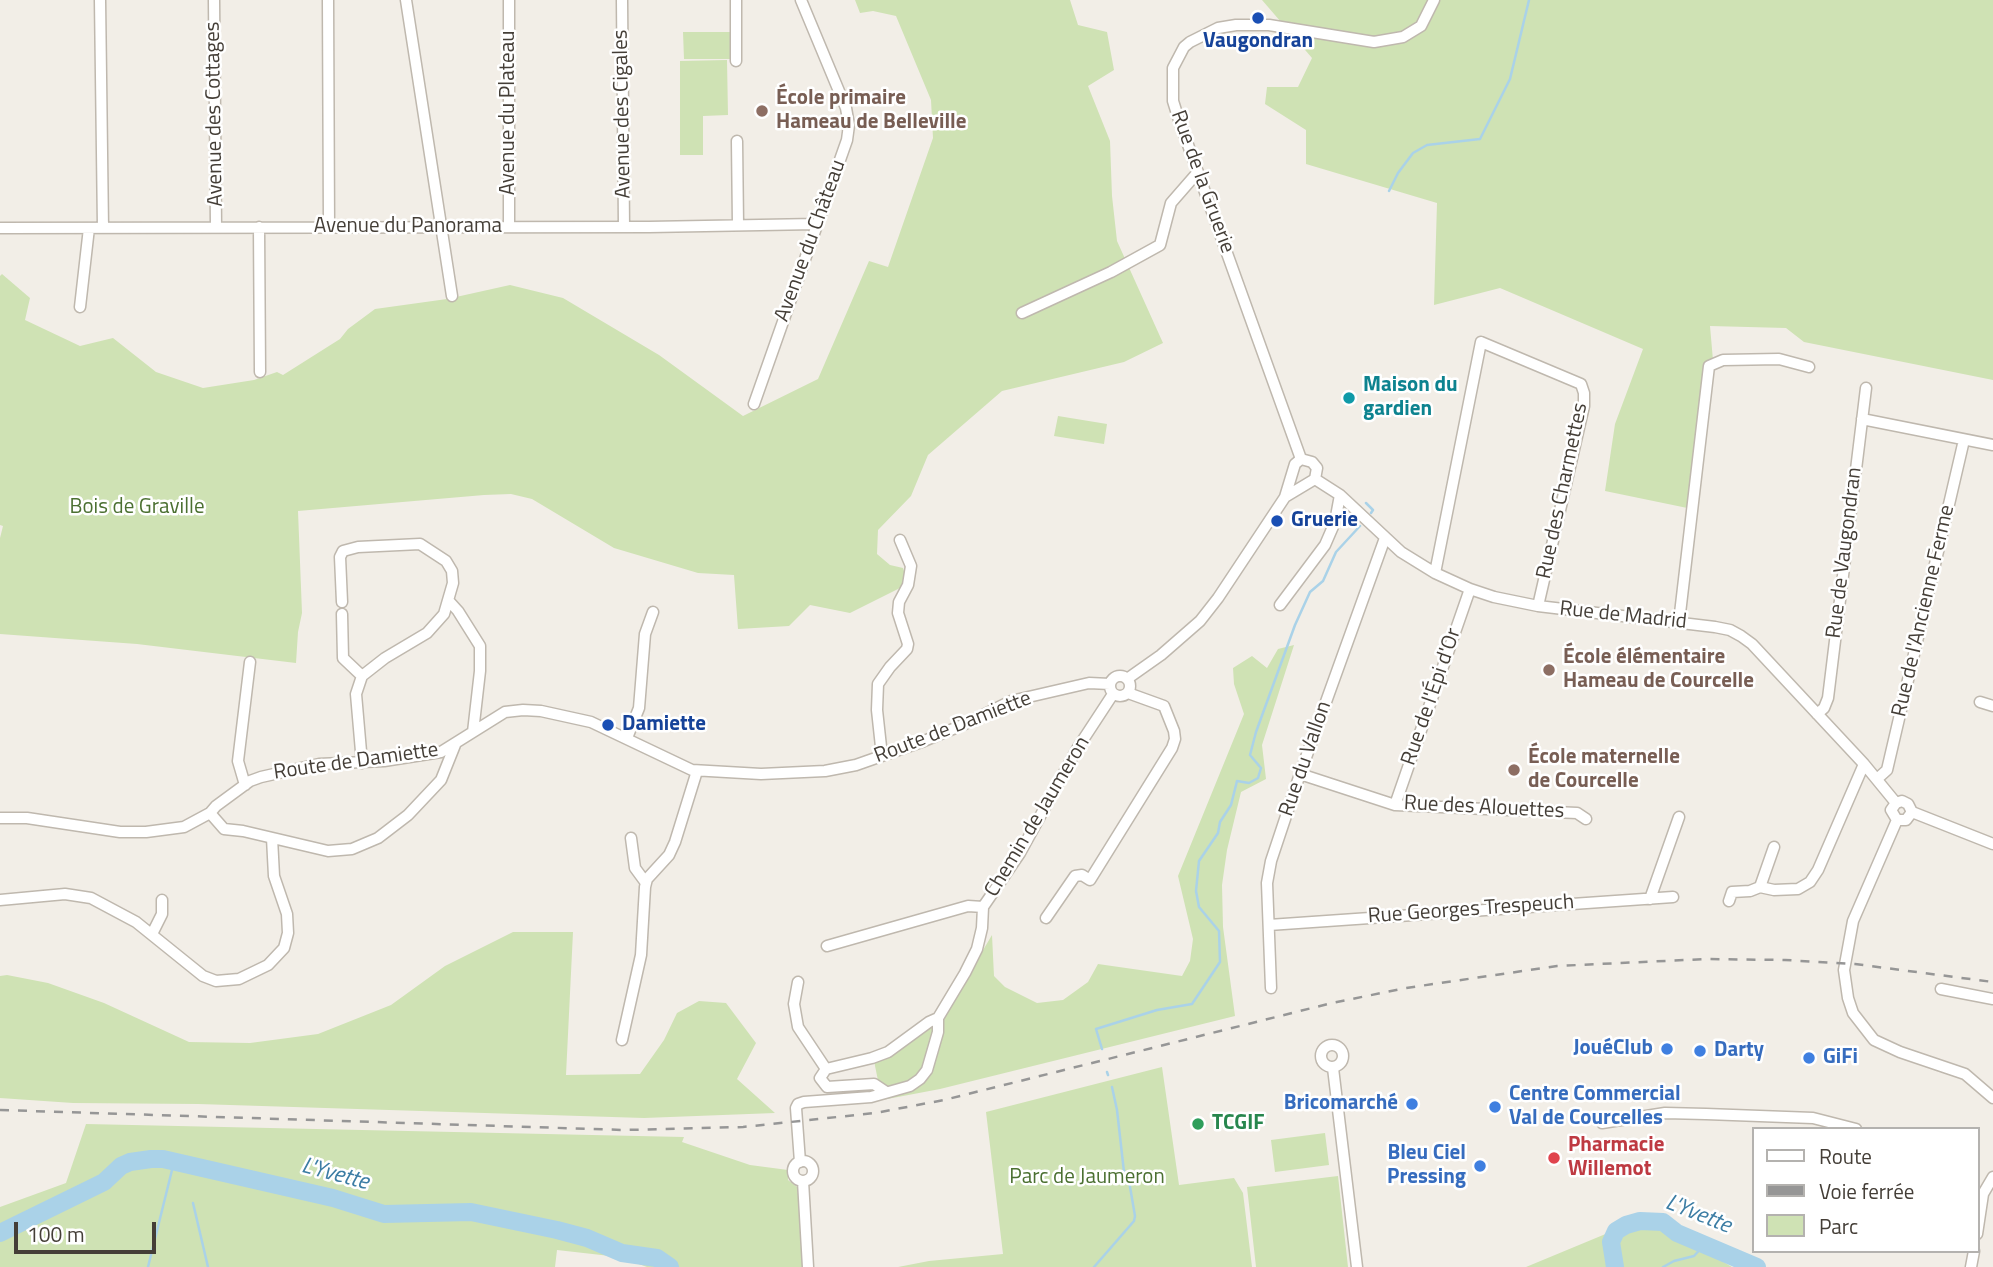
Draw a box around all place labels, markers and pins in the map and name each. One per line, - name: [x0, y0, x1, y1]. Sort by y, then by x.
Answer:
- marker: Vaugondran: [1250, 10, 1266, 26]
- place label: Vaugondran: [1203, 29, 1313, 55]
- place label: École primaire Hameau de Belleville: [776, 86, 966, 136]
- marker: École primaire Hameau de Belleville: [754, 103, 770, 119]
- place label: Maison du gardien: [1363, 373, 1458, 423]
- marker: Maison du gardien: [1341, 390, 1357, 406]
- place label: Gruerie: [1291, 508, 1358, 534]
- marker: Gruerie: [1269, 513, 1285, 529]
- place label: École élémentaire Hameau de Courcelle: [1563, 645, 1754, 695]
- marker: École élémentaire Hameau de Courcelle: [1541, 662, 1557, 678]
- place label: Damiette: [622, 712, 706, 738]
- marker: Damiette: [600, 717, 616, 733]
- place label: École maternelle de Courcelle: [1528, 745, 1680, 795]
- marker: École maternelle de Courcelle: [1506, 762, 1522, 778]
- place label: JouéClub: [1573, 1036, 1653, 1062]
- place label: Darty: [1714, 1038, 1764, 1064]
- marker: JouéClub: [1659, 1041, 1675, 1057]
- marker: Darty: [1692, 1043, 1708, 1059]
- place label: GiFi: [1823, 1045, 1858, 1071]
- marker: GiFi: [1801, 1050, 1817, 1066]
- place label: Centre Commercial Val de Courcelles: [1509, 1082, 1681, 1132]
- place label: Bricomarché: [1284, 1091, 1398, 1117]
- marker: Bricomarché: [1404, 1096, 1420, 1112]
- marker: Centre Commercial Val de Courcelles: [1487, 1099, 1503, 1115]
- place label: TCGIF: [1212, 1111, 1264, 1137]
- marker: TCGIF: [1190, 1116, 1206, 1132]
- place label: Pharmacie Willemot: [1568, 1133, 1664, 1183]
- place label: Bleu Ciel Pressing: [1387, 1141, 1466, 1191]
- marker: Pharmacie Willemot: [1546, 1150, 1562, 1166]
- marker: Bleu Ciel Pressing: [1472, 1158, 1488, 1174]

